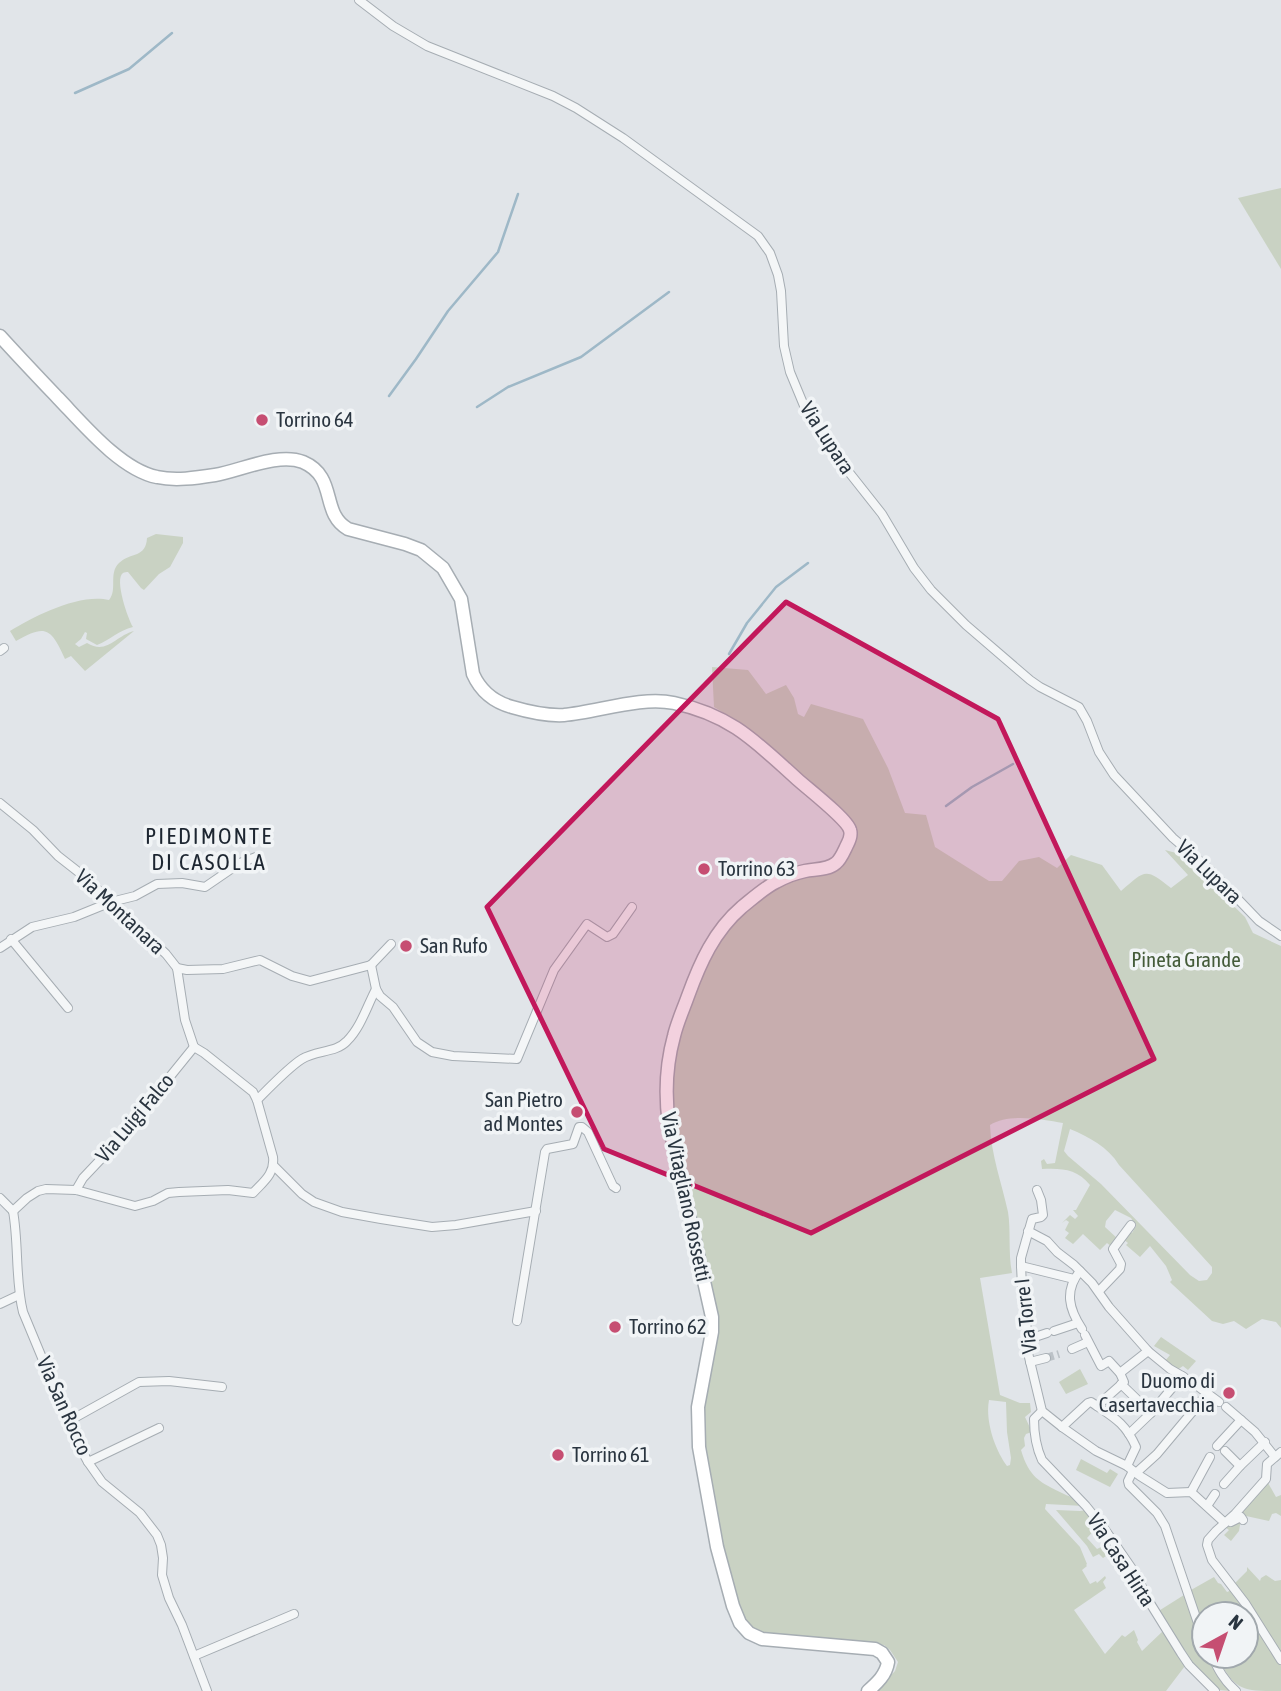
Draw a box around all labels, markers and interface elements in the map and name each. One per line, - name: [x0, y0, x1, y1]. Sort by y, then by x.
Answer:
- street label: Via Lupara: [796, 397, 860, 478]
- place label: Torrino 64: [276, 407, 354, 431]
- marker: Torrino 64: [254, 412, 270, 428]
- district label: PIEDIMONTE DI CASOLLA: [145, 823, 273, 875]
- street label: Via Lupara: [1172, 834, 1247, 908]
- place label: Torrino 63: [718, 856, 796, 880]
- marker: Torrino 63: [696, 861, 712, 877]
- street label: Via Montanara: [71, 864, 170, 959]
- place label: San Rufo: [420, 933, 488, 957]
- marker: San Rufo: [398, 938, 414, 954]
- park label: Pineta Grande: [1131, 947, 1241, 971]
- street label: Via Luigi Falco: [90, 1068, 178, 1167]
- place label: San Pietro ad Montes: [483, 1087, 563, 1135]
- marker: San Pietro ad Montes: [569, 1104, 585, 1120]
- street label: Via Vitagliano Rossetti: [657, 1110, 717, 1284]
- street label: Via Torre I: [1009, 1277, 1041, 1355]
- place label: Torrino 62: [629, 1314, 707, 1338]
- marker: Torrino 62: [607, 1319, 623, 1335]
- street label: Via San Rocco: [33, 1353, 97, 1459]
- place label: Duomo di Casertavecchia: [1099, 1368, 1215, 1416]
- marker: Duomo di Casertavecchia: [1221, 1385, 1237, 1401]
- place label: Torrino 61: [572, 1442, 650, 1466]
- marker: Torrino 61: [550, 1447, 566, 1463]
- street label: Via Casa Hirta: [1083, 1509, 1161, 1610]
- north arrow: [1190, 1600, 1260, 1670]
- text: N: [1225, 1610, 1247, 1634]

